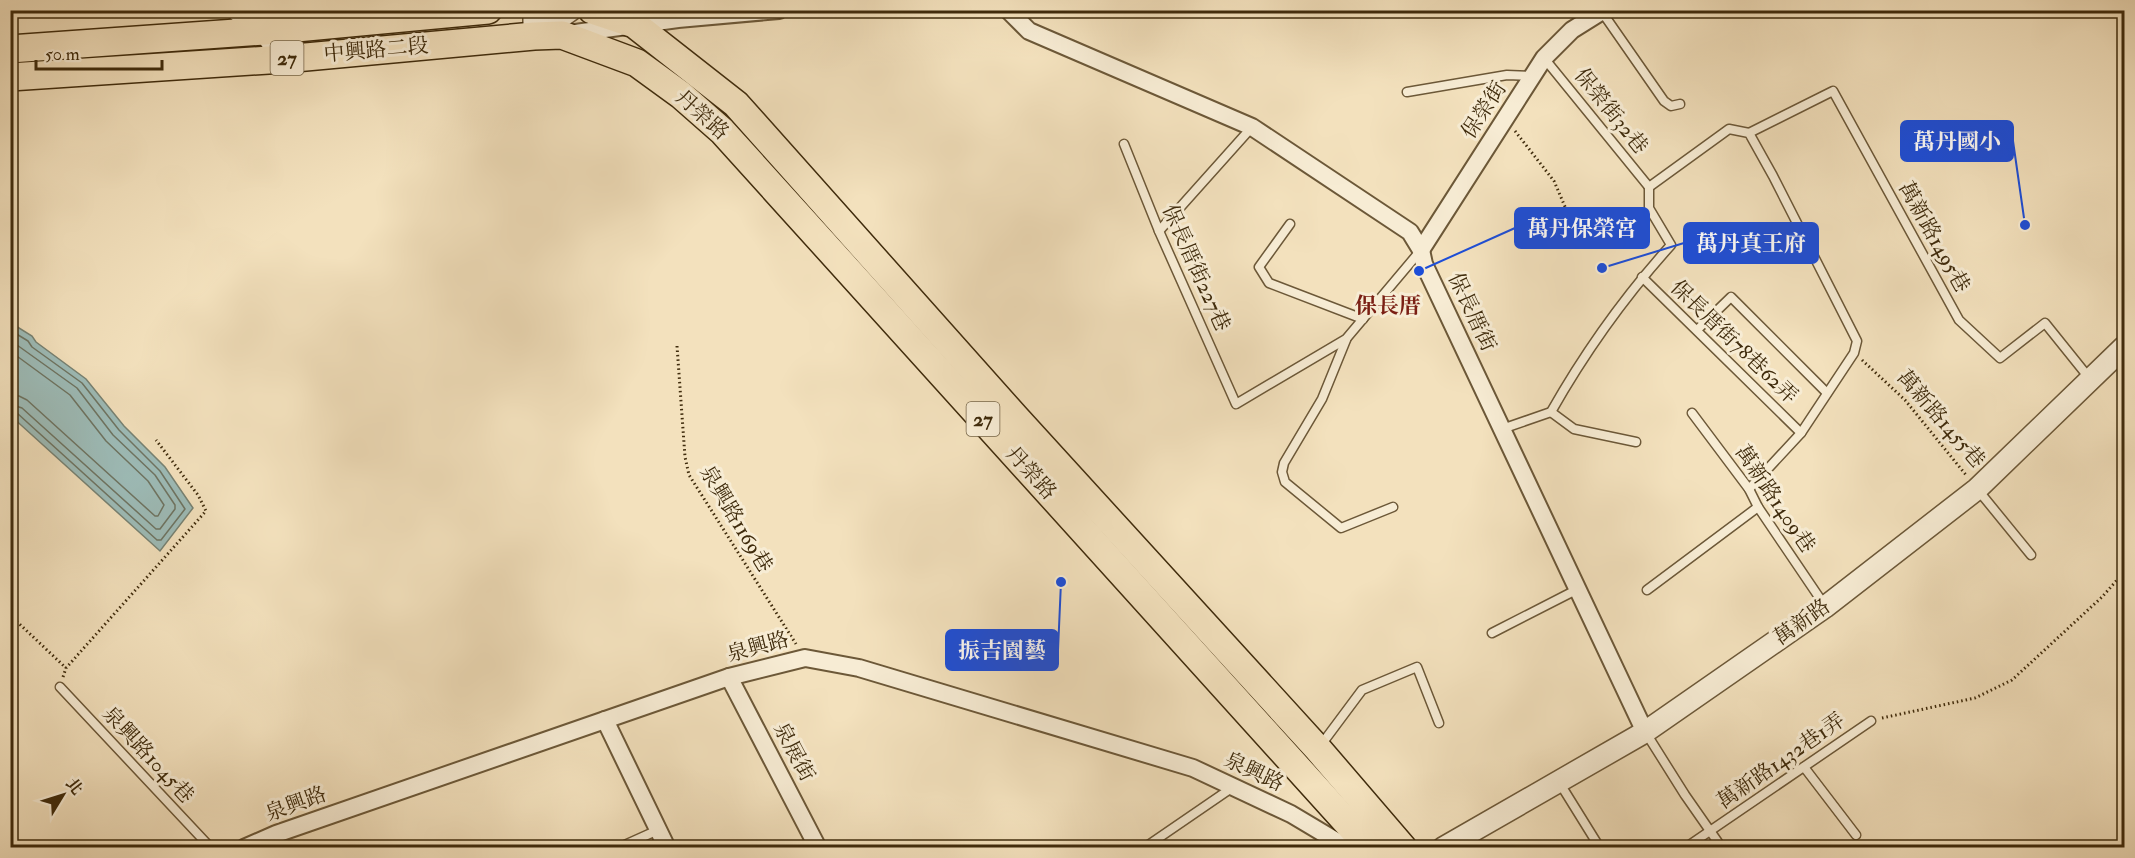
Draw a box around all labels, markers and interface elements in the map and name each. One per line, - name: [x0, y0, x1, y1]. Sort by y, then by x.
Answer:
- street label: 中興路二段: [323, 32, 429, 68]
- scale bar: [36, 33, 162, 71]
- road number: 27: [270, 41, 304, 75]
- text: 50 m: [45, 43, 80, 66]
- street label: 保榮街32巷: [1568, 63, 1654, 159]
- street label: 保榮街: [1456, 76, 1512, 144]
- street label: 丹榮路: [670, 84, 734, 146]
- callout: 萬丹國小: [1901, 121, 2013, 161]
- text: 萬丹國小: [1913, 128, 2001, 156]
- street label: 萬新路1495巷: [1892, 177, 1976, 297]
- street label: 保長厝街227巷: [1156, 200, 1236, 336]
- callout: 萬丹保榮宮: [1515, 208, 1649, 248]
- text: 萬丹保榮宮: [1527, 215, 1637, 243]
- callout: 萬丹真王府: [1684, 223, 1818, 263]
- text: 萬丹真王府: [1696, 230, 1806, 258]
- street label: 保長厝街: [1442, 268, 1502, 356]
- street label: 保長厝街78巷62弄: [1665, 274, 1803, 410]
- district label: 保長厝: [1355, 292, 1421, 320]
- street label: 萬新路1455巷: [1891, 364, 1991, 474]
- road number: 27: [966, 402, 1000, 436]
- street label: 萬新路1409巷: [1729, 440, 1821, 558]
- street label: 丹榮路: [1000, 441, 1062, 505]
- street label: 泉興路1169巷: [693, 461, 779, 577]
- street label: 萬新路: [1768, 593, 1836, 651]
- street label: 泉興路: [724, 626, 792, 668]
- callout: 振吉園藝: [946, 630, 1058, 670]
- text: 振吉園藝: [958, 637, 1046, 665]
- street label: 泉興路1045巷: [96, 701, 200, 809]
- street label: 萬新路1432巷1弄: [1712, 707, 1850, 815]
- street label: 泉展街: [767, 718, 821, 786]
- street label: 泉興路: [1220, 746, 1288, 798]
- north arrow: [33, 765, 93, 825]
- text: 北: [61, 774, 87, 799]
- street label: 泉興路: [262, 781, 330, 827]

